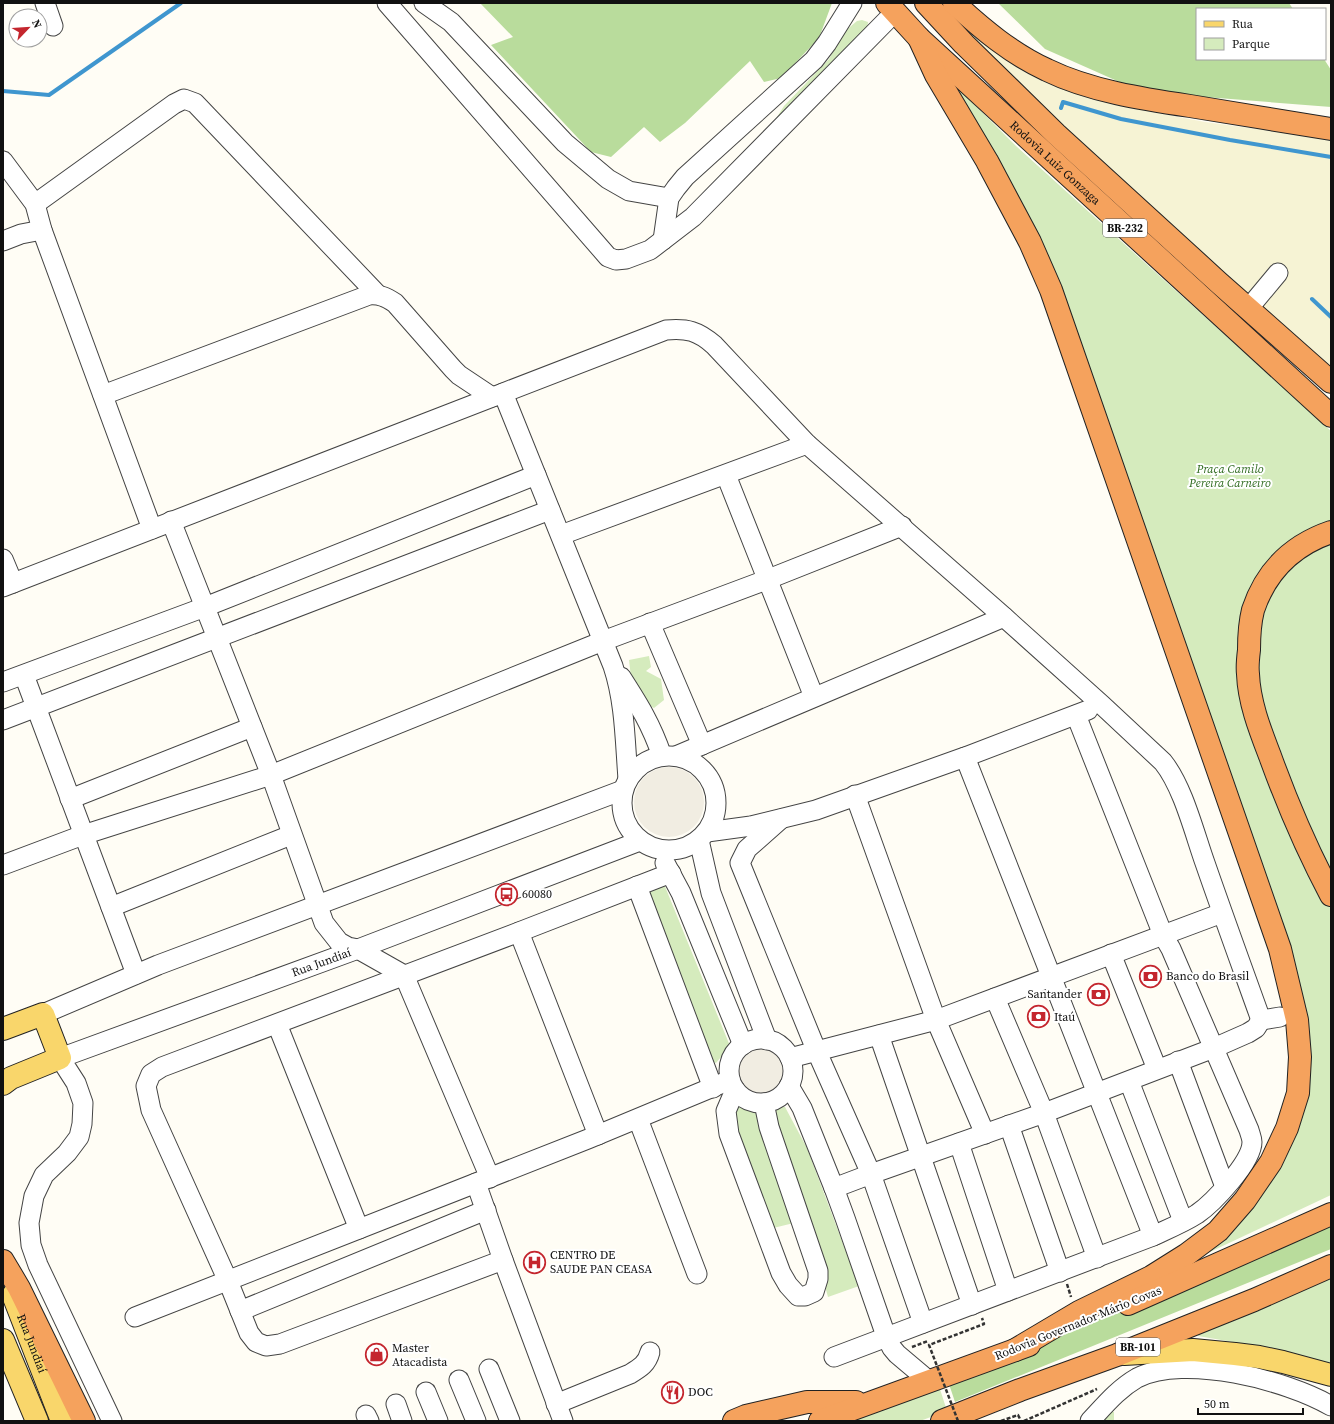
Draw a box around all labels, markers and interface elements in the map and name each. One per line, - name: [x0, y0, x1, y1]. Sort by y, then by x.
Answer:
- north arrow: [8, 8, 48, 48]
- legend: [1196, 8, 1326, 60]
- text: Rua: [1232, 16, 1254, 32]
- text: N: [28, 17, 45, 31]
- text: Parque: [1232, 36, 1270, 52]
- street label: Rodovia Luiz Gonzaga: [1006, 117, 1104, 209]
- road number: BR-232: [1103, 219, 1147, 237]
- park label: Praça Camilo Pereira Carneiro: [1188, 461, 1271, 491]
- bus stop icon: 60080: [494, 881, 520, 907]
- place label: 60080: [522, 886, 552, 902]
- street label: Rua Jundiaí: [289, 944, 354, 981]
- bank icon: Banco do Brasil: [1137, 963, 1163, 989]
- place label: Banco do Brasil: [1166, 968, 1250, 984]
- bank icon: Santander: [1085, 981, 1111, 1007]
- place label: Santander: [1027, 986, 1082, 1002]
- bank icon: Itaú: [1026, 1004, 1052, 1030]
- place label: Itaú: [1054, 1009, 1075, 1025]
- place label: CENTRO DE SAUDE PAN CEASA: [550, 1247, 652, 1277]
- hospital icon: CENTRO DE SAUDE PAN CEASA: [521, 1249, 547, 1275]
- street label: Rodovia Governador Mário Covas: [992, 1282, 1164, 1364]
- street label: Rua Jundiaí: [13, 1312, 51, 1376]
- road number: BR-101: [1116, 1338, 1160, 1356]
- place label: Master Atacadista: [392, 1340, 448, 1370]
- shop icon: Master Atacadista: [363, 1342, 389, 1368]
- restaurant icon: DOC: [660, 1379, 686, 1405]
- place label: DOC: [688, 1384, 713, 1400]
- scale bar: [1198, 1390, 1303, 1416]
- text: 50 m: [1204, 1396, 1230, 1412]

